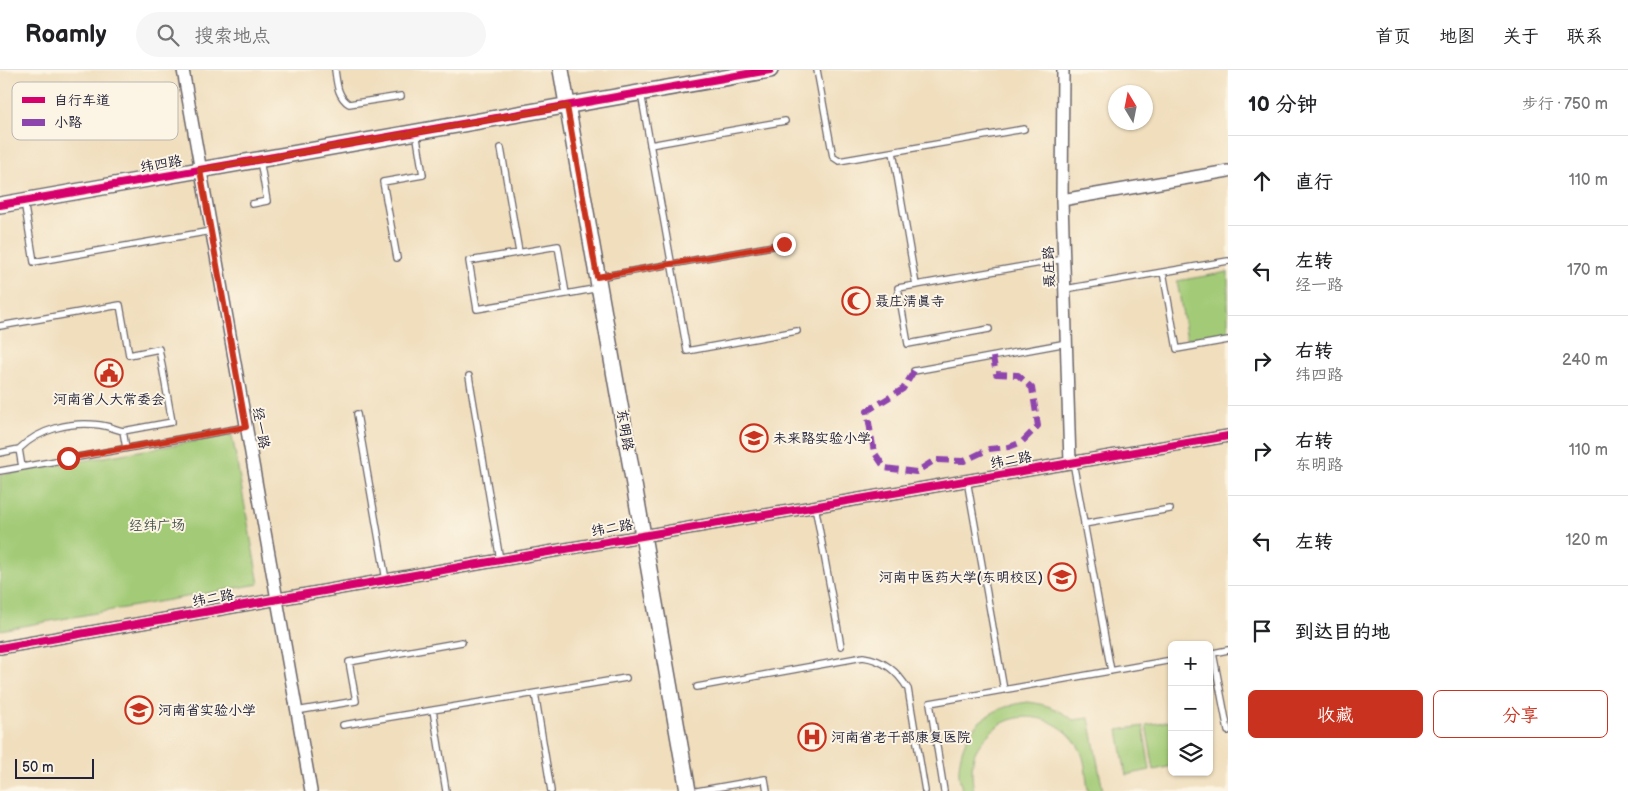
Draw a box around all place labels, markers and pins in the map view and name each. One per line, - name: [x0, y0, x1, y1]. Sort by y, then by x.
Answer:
- mosque icon: 聂庄清真寺: [841, 286, 871, 316]
- place label: 聂庄清真寺: [875, 293, 945, 310]
- public building icon: 河南省人大常委会: [94, 358, 124, 388]
- place label: 河南省人大常委会: [53, 391, 165, 408]
- school or university icon: 未来路实验小学: [739, 423, 769, 453]
- place label: 未来路实验小学: [773, 430, 871, 447]
- school or university icon: 河南中医药大学(东明校区): [1047, 562, 1077, 592]
- place label: 河南中医药大学(东明校区): [879, 569, 1043, 586]
- school or university icon: 河南省实验小学: [124, 695, 154, 725]
- place label: 河南省实验小学: [158, 702, 256, 719]
- hospital icon: 河南省老干部康复医院: [797, 722, 827, 752]
- place label: 河南省老干部康复医院: [831, 729, 971, 746]

